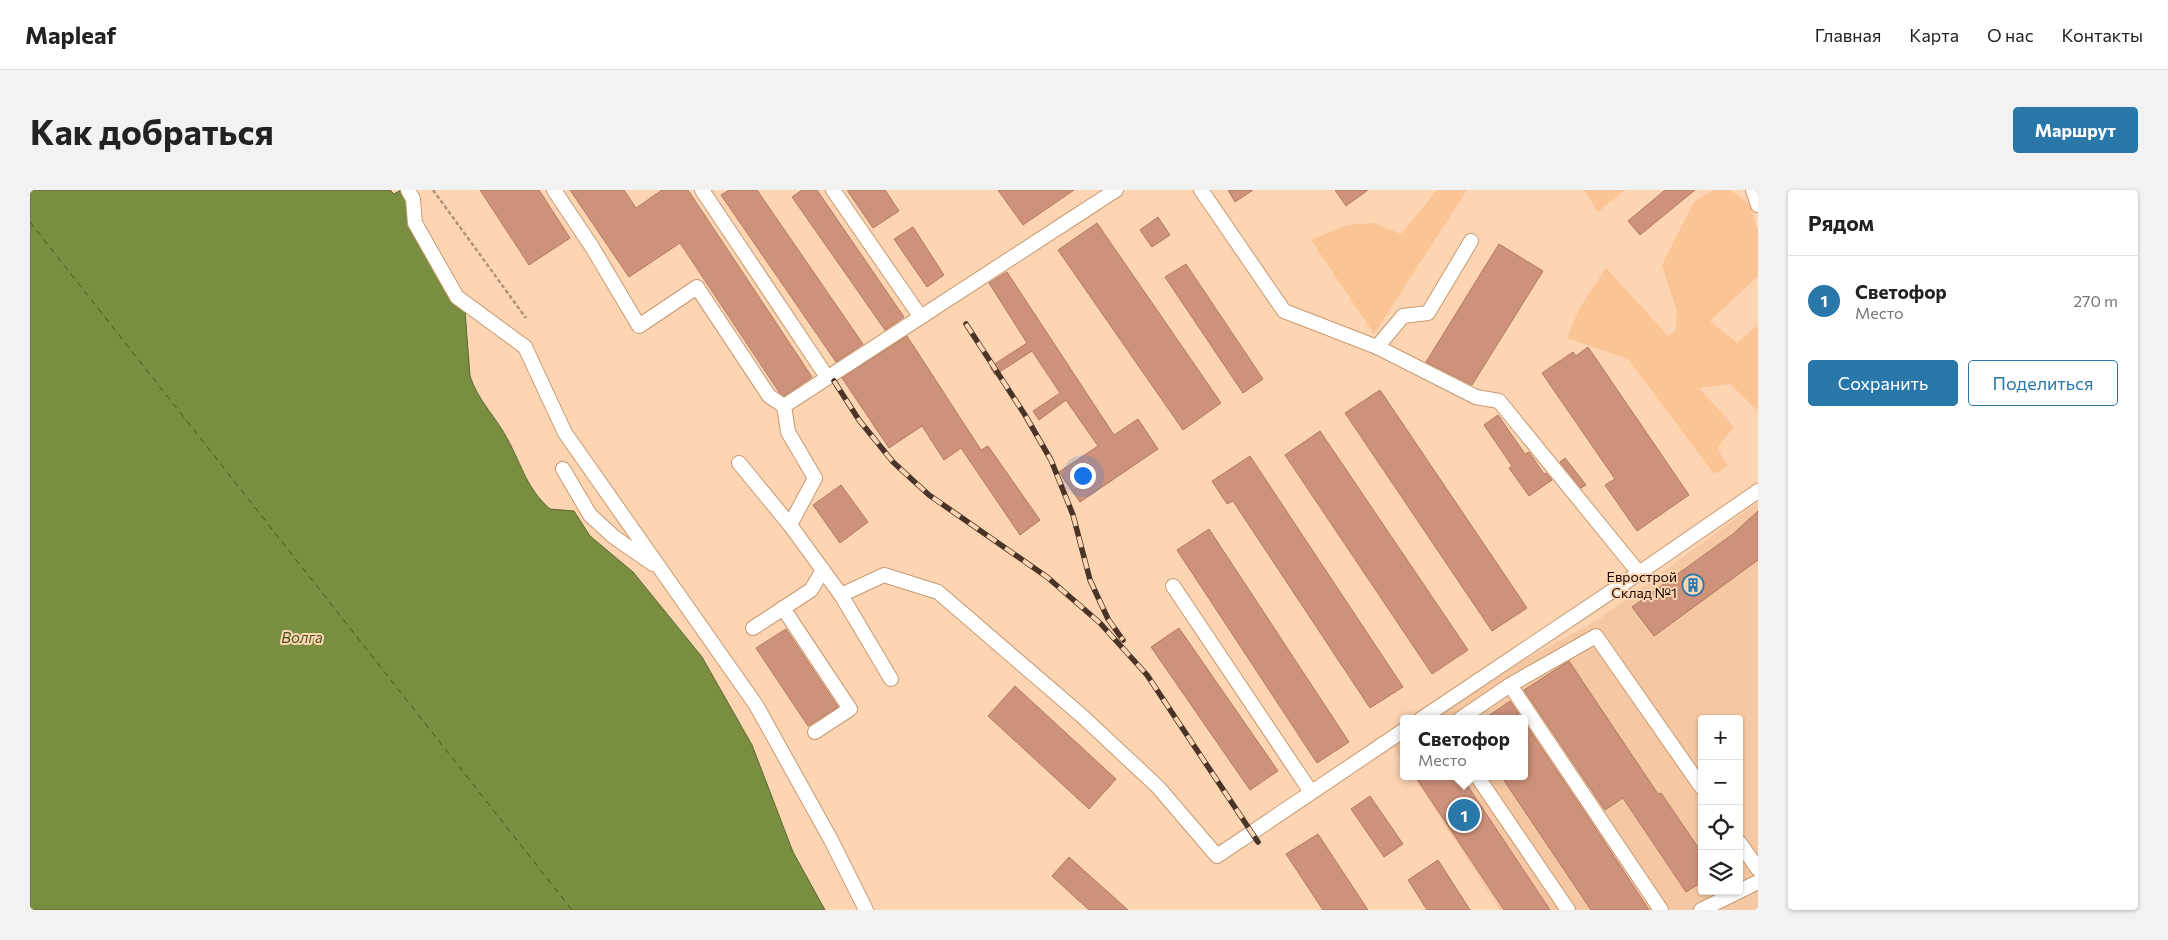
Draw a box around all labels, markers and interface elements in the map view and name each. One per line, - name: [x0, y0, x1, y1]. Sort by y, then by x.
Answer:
- text: Mapleaf: [25, 20, 116, 49]
- text: Главная: [1815, 24, 1881, 46]
- text: Карта: [1909, 24, 1959, 46]
- text: О нас: [1987, 24, 2034, 46]
- text: Контакты: [2062, 24, 2143, 46]
- button: Маршрут: [2013, 107, 2138, 153]
- text: Как добраться: [30, 109, 274, 152]
- text: Рядом: [1808, 210, 1874, 235]
- text: Светофор: [1855, 280, 1947, 303]
- text: 1: [1820, 291, 1828, 310]
- text: 270 m: [2073, 291, 2118, 310]
- text: Место: [1855, 303, 1904, 322]
- button: Сохранить: [1808, 360, 1958, 406]
- button: Поделиться: [1968, 360, 2118, 406]
- your location: [1070, 463, 1096, 489]
- place label: Еврострой Склад №1: [1607, 568, 1677, 601]
- building icon: Еврострой Склад №1: [1681, 573, 1705, 597]
- water label: Волга: [281, 628, 323, 646]
- popup: [1400, 715, 1528, 780]
- map controls: [1698, 715, 1743, 895]
- button: +: [1698, 715, 1743, 760]
- text: Светофор: [1418, 727, 1510, 750]
- text: Место: [1418, 750, 1467, 769]
- button: −: [1698, 760, 1743, 805]
- pin: 1: [1448, 796, 1480, 834]
- button: locate: [1698, 805, 1743, 850]
- button: layers: [1698, 850, 1743, 895]

